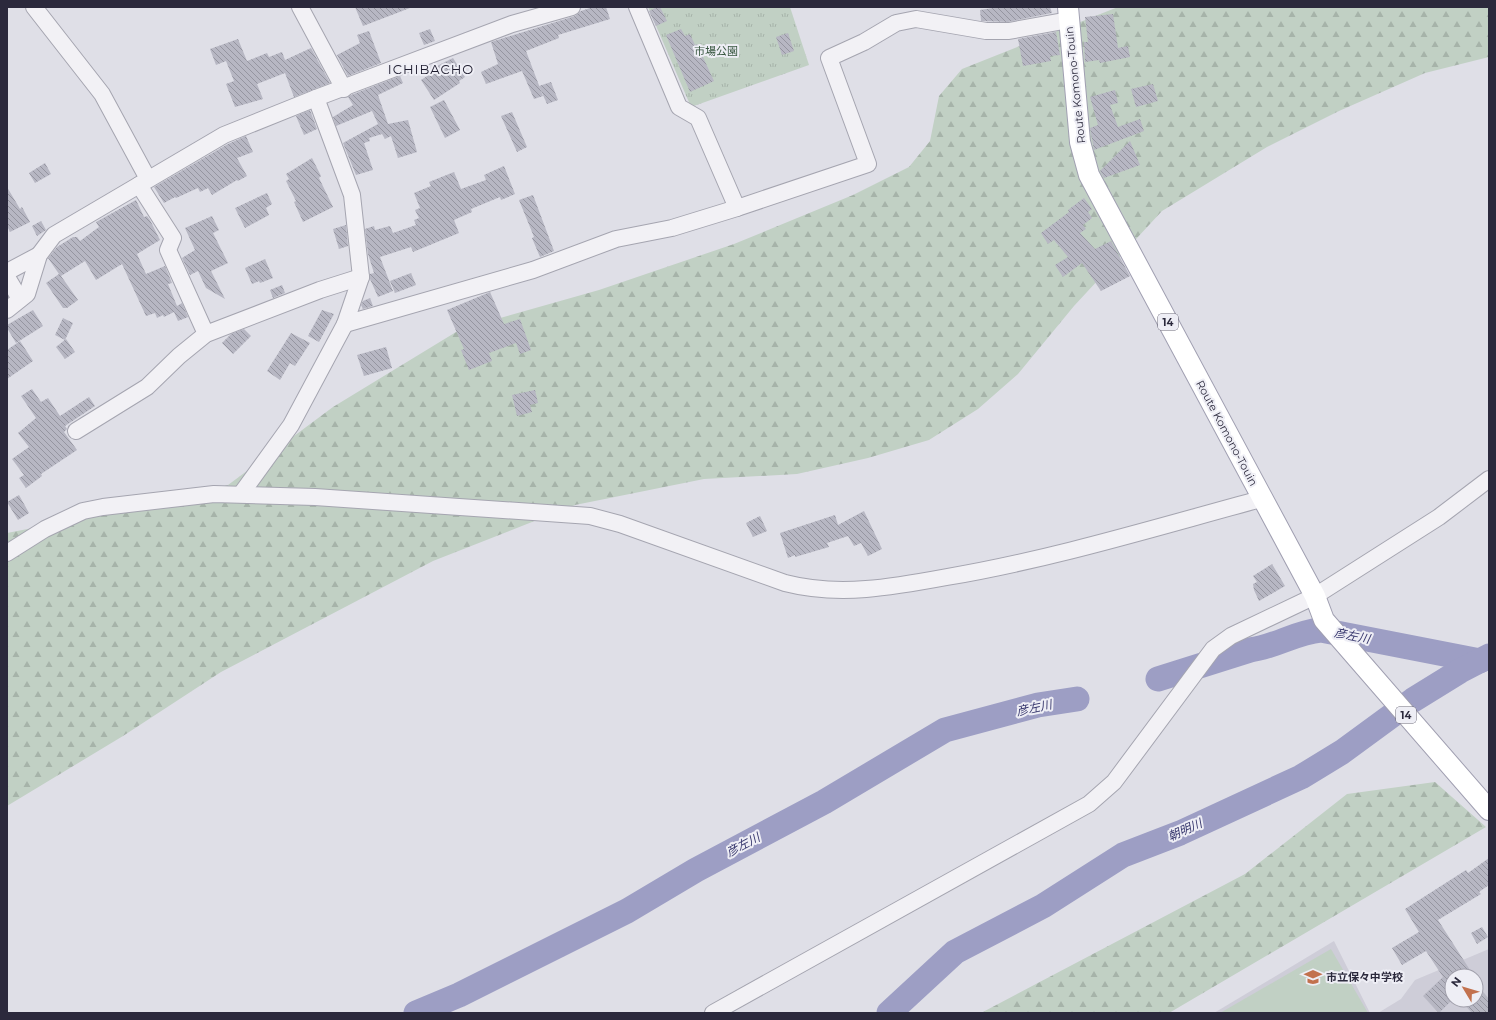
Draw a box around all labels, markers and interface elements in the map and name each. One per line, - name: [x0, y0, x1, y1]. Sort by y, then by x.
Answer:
- street label: Route Komono-Touin: [1062, 26, 1088, 144]
- park label: 市場公園: [694, 44, 738, 58]
- district label: ICHIBACHO: [388, 61, 474, 77]
- road number: 14: [1158, 314, 1178, 330]
- street label: Route Komono-Touin: [1193, 378, 1261, 488]
- water label: 彦左川: [1333, 625, 1373, 647]
- water label: 彦左川: [1015, 696, 1055, 719]
- road number: 14: [1396, 707, 1416, 723]
- water label: 朝明川: [1165, 815, 1206, 844]
- water label: 彦左川: [723, 829, 764, 860]
- school or university icon: 市立保々中学校: [1303, 967, 1323, 987]
- north arrow: [1444, 968, 1484, 1008]
- place label: 市立保々中学校: [1326, 970, 1403, 984]
- text: N: [1448, 974, 1464, 990]

